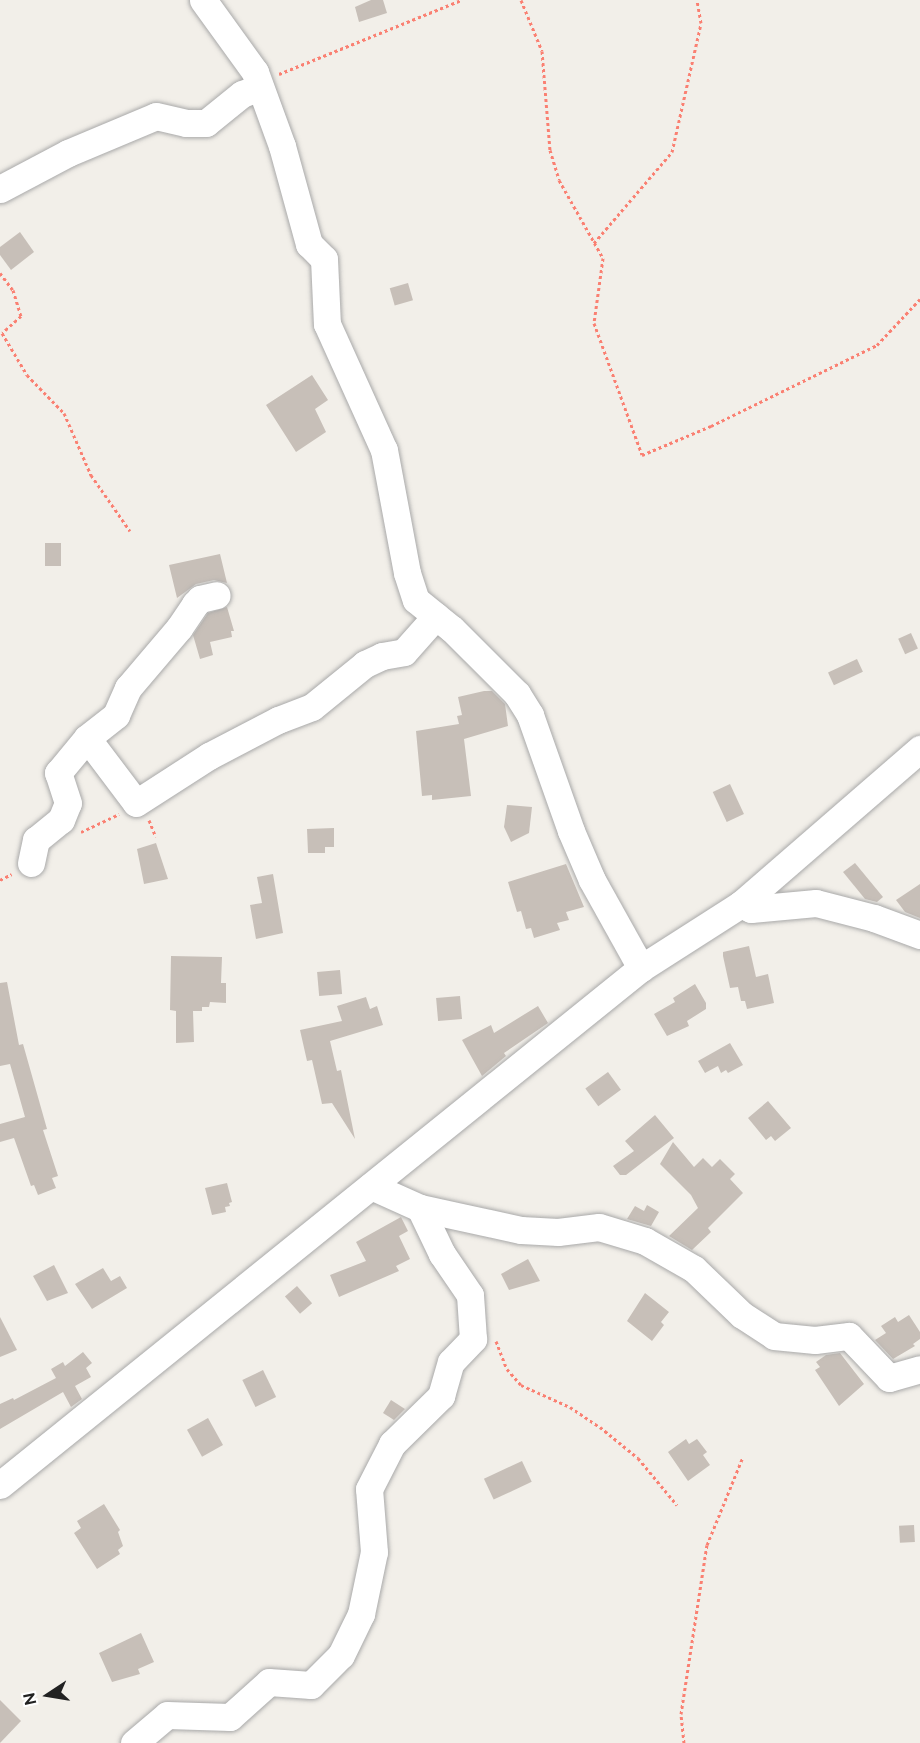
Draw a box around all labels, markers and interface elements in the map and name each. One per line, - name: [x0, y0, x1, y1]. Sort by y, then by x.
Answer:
- north arrow: [18, 1665, 78, 1725]
- text: N: [19, 1691, 40, 1707]

